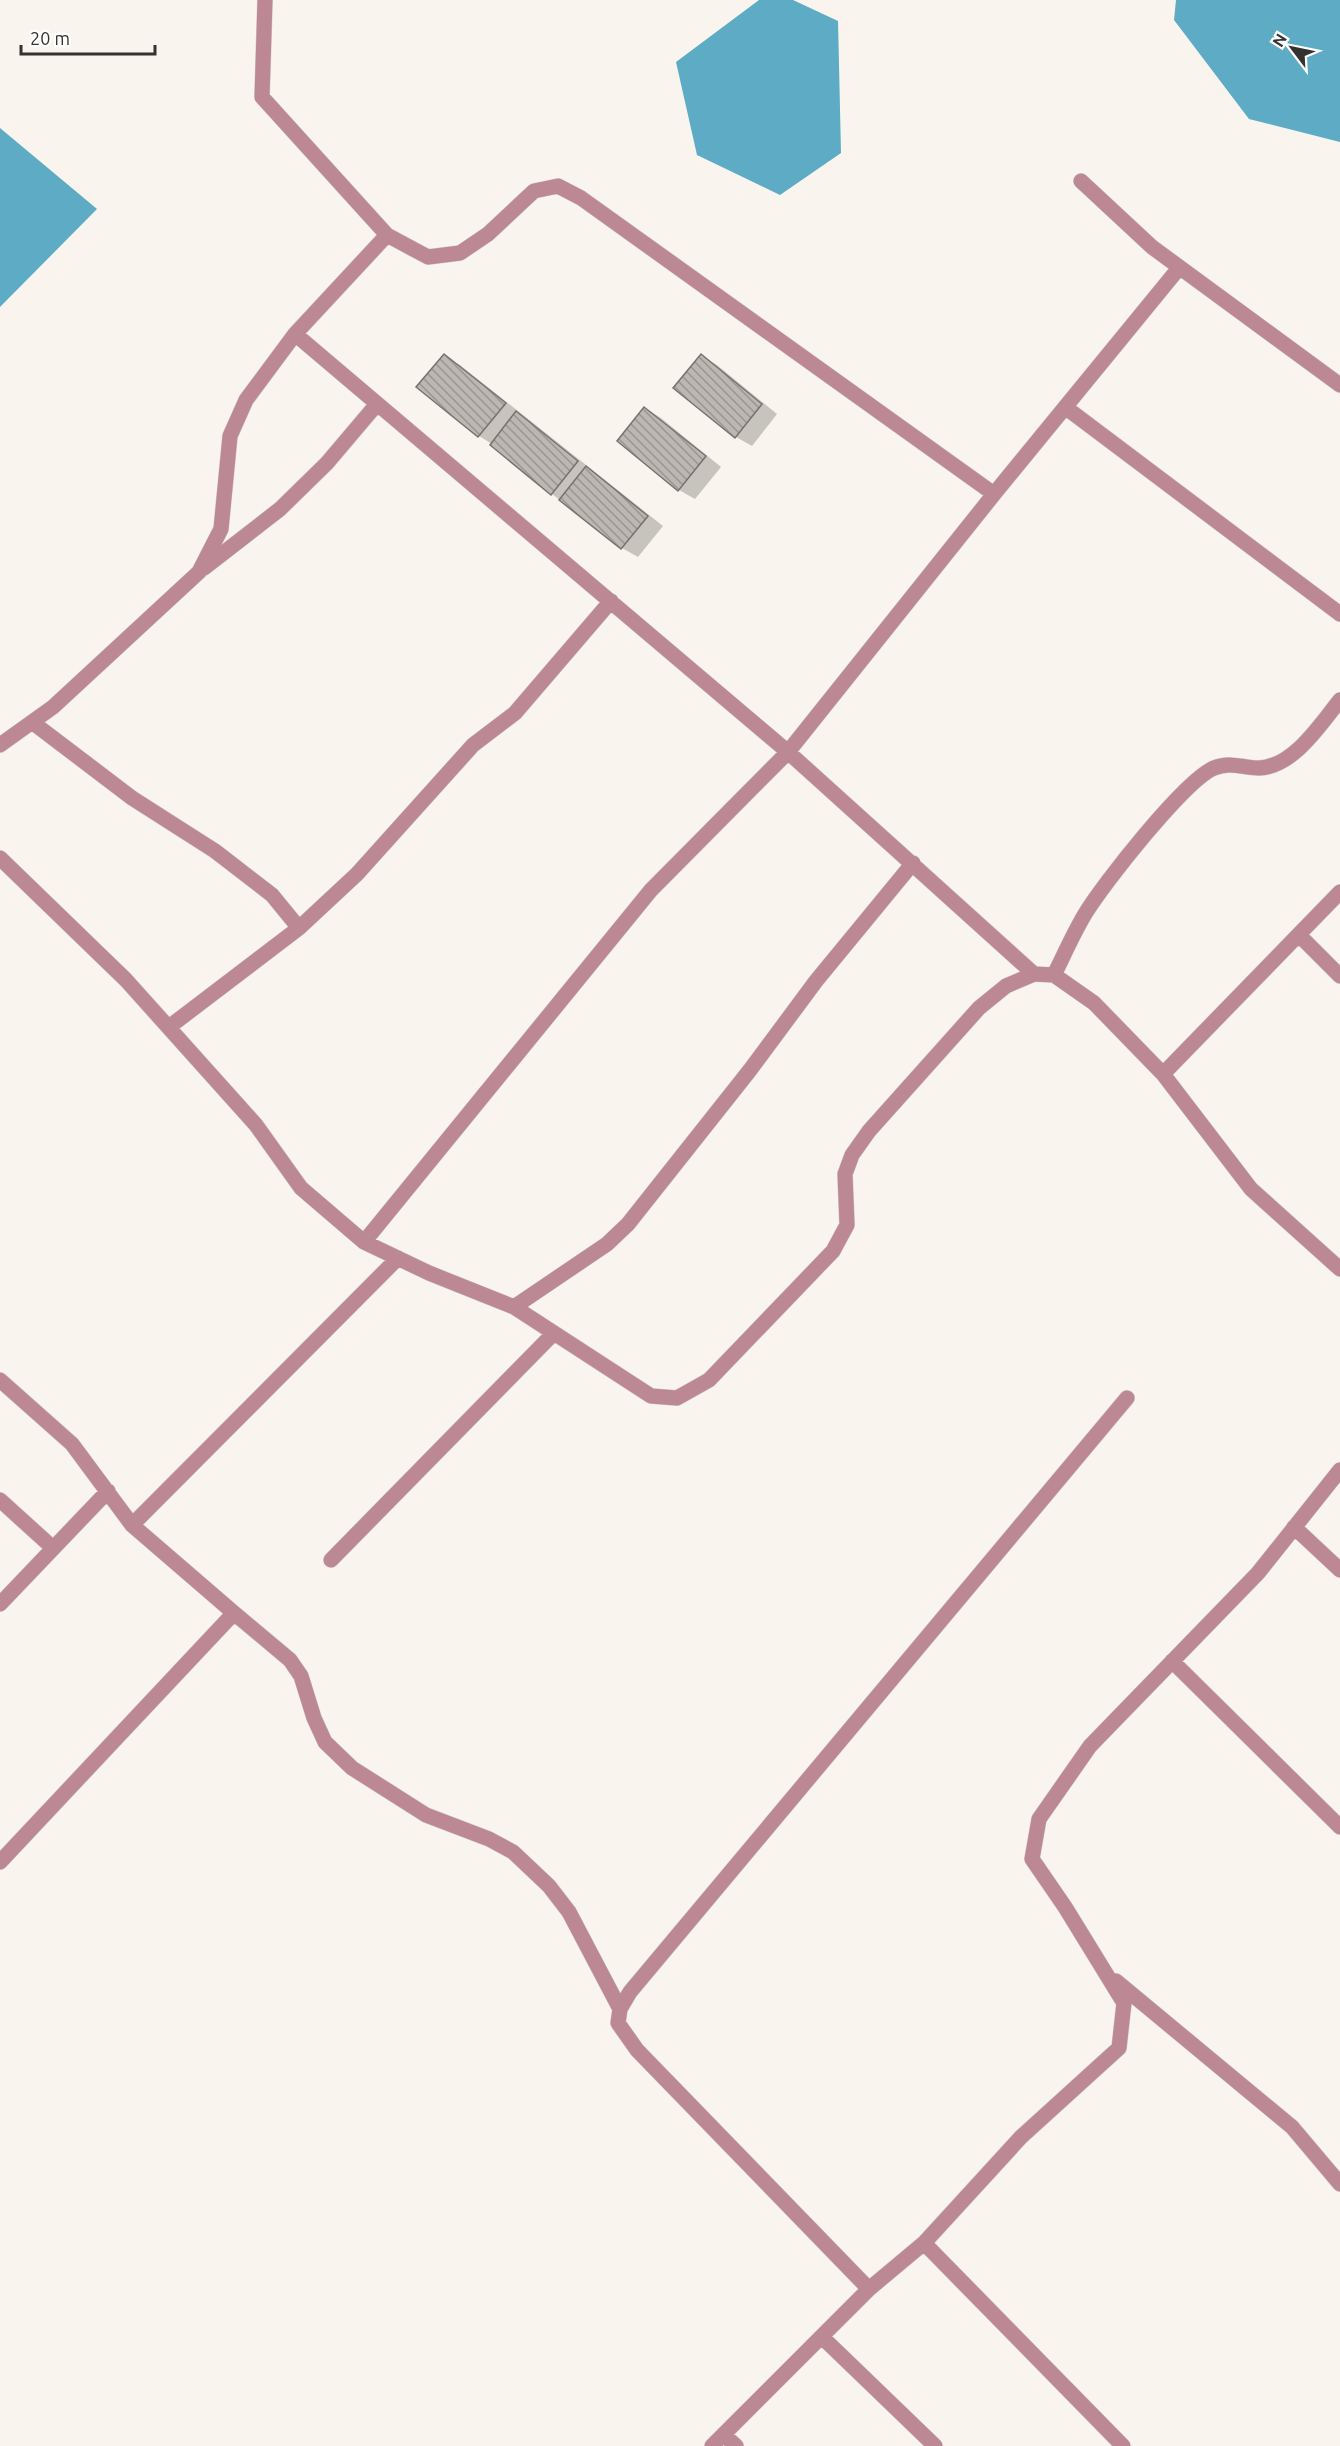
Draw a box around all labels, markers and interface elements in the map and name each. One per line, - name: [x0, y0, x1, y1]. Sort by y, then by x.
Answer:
- scale bar: [21, 18, 154, 56]
- north arrow: [1262, 18, 1322, 78]
- text: 20 m: [30, 28, 70, 48]
- text: N: [1268, 30, 1290, 50]

